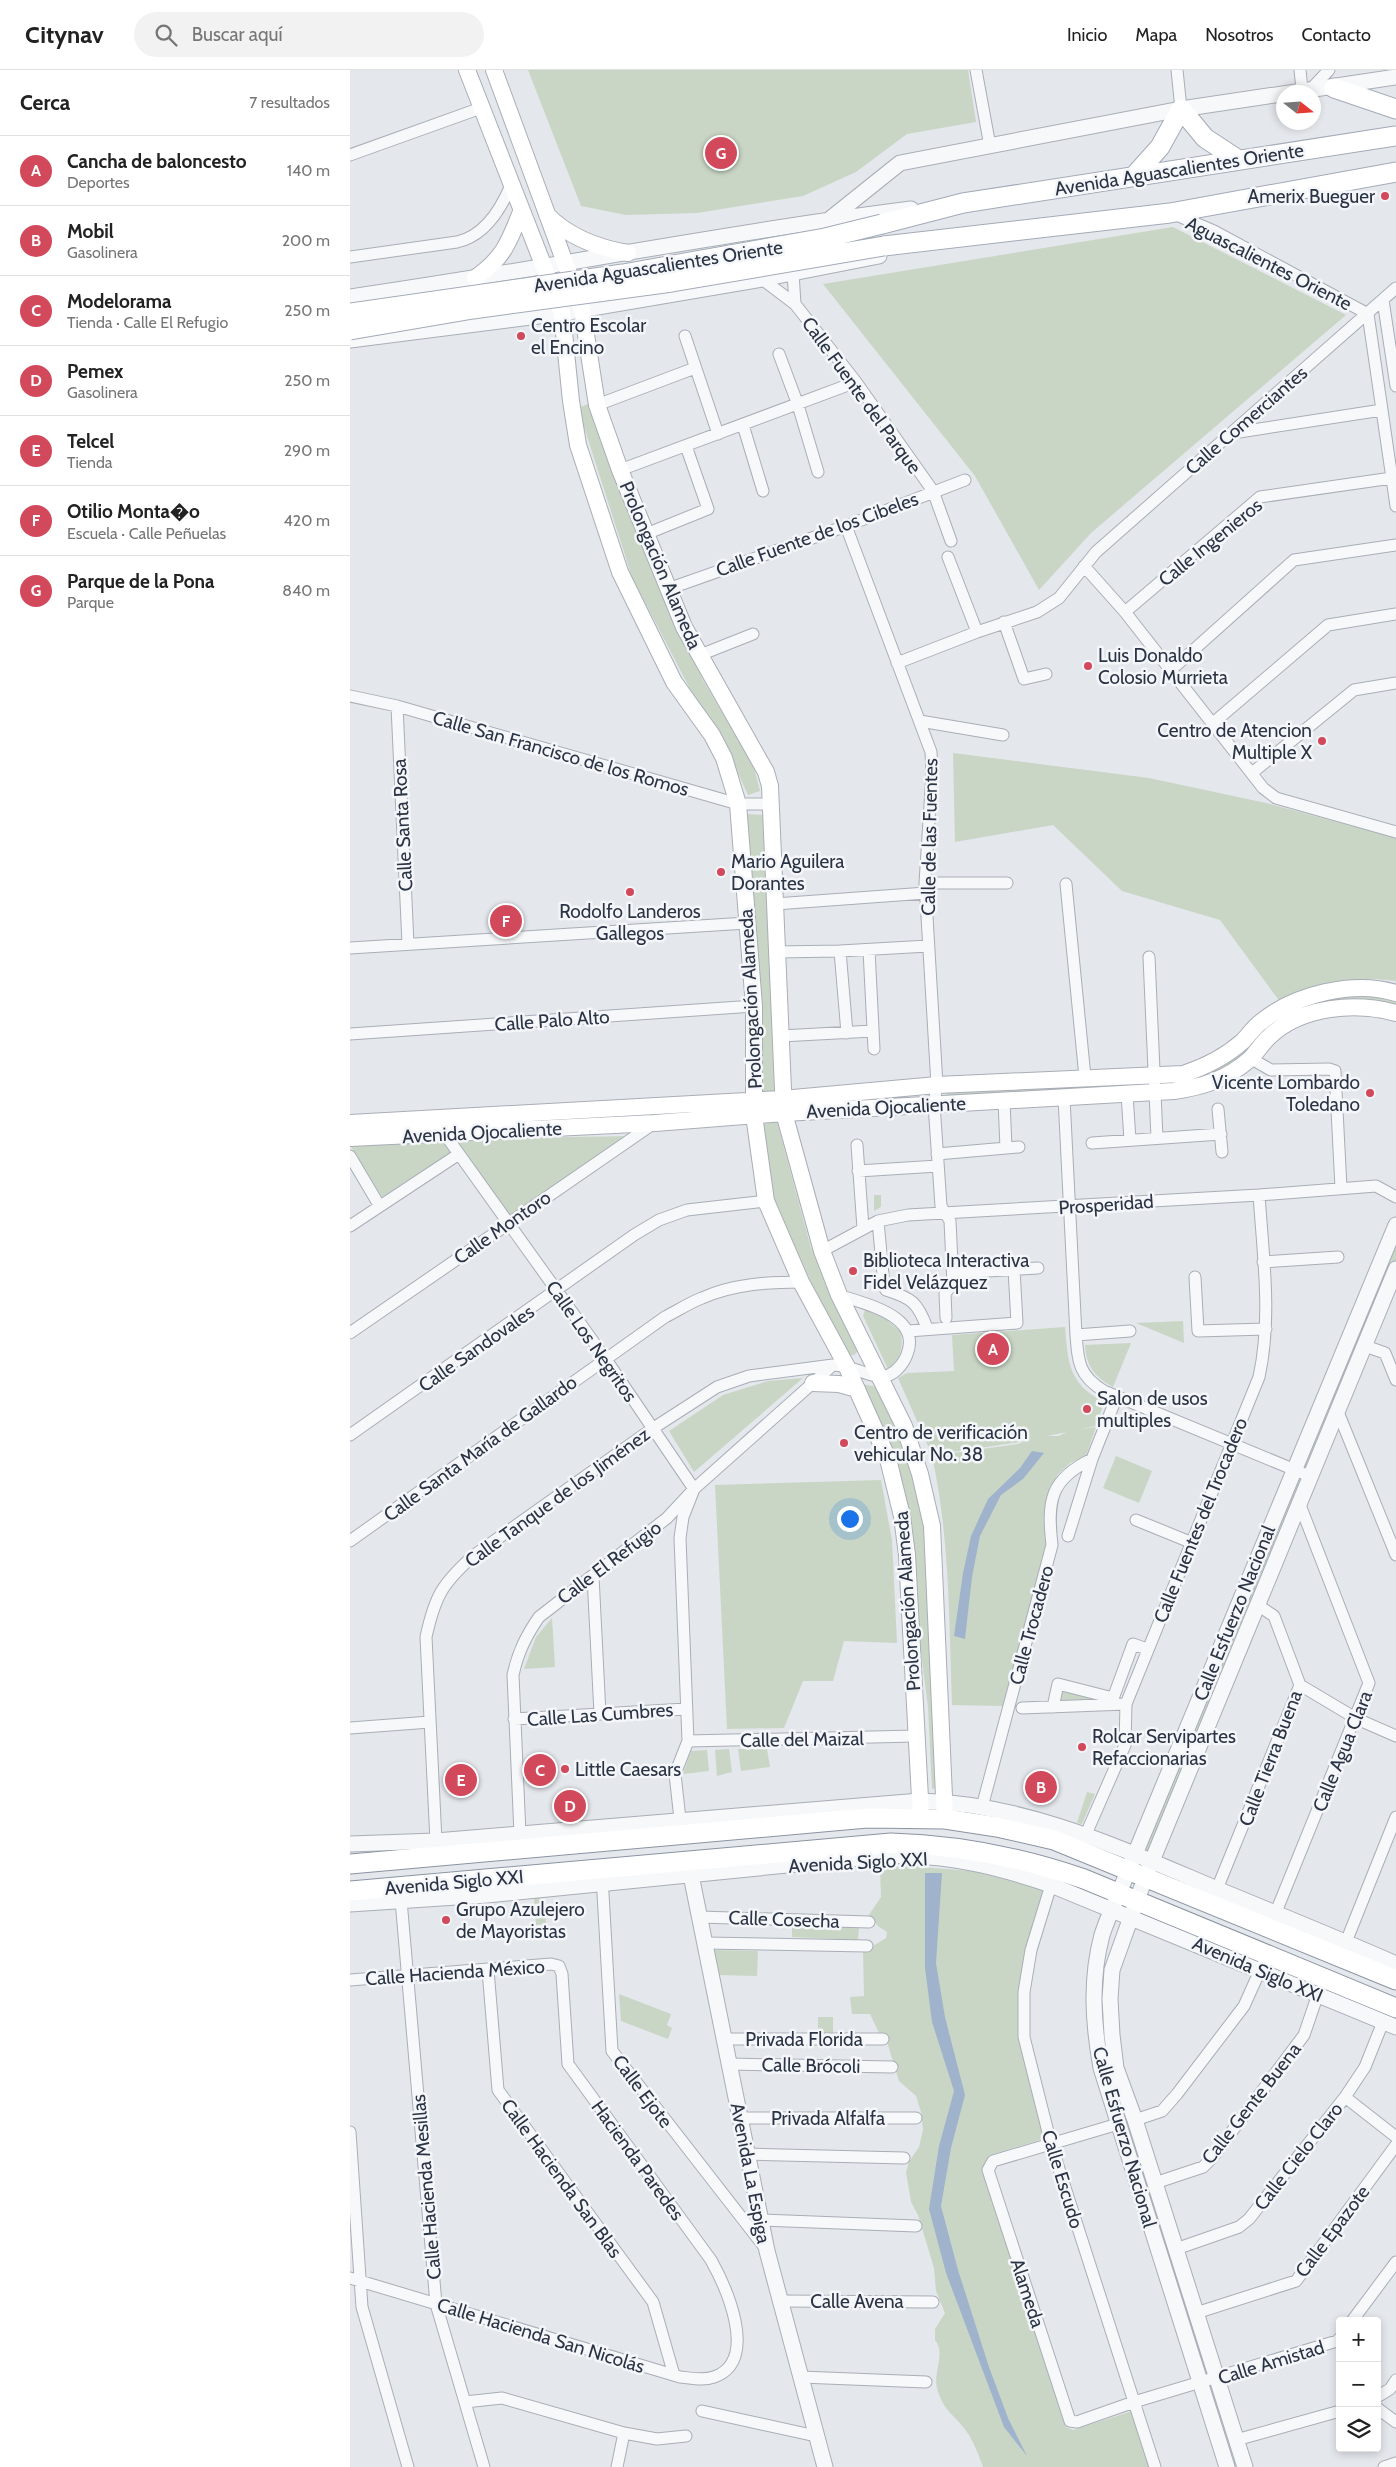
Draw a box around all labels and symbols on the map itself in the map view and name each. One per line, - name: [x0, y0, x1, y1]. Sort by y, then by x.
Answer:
- north arrow: [1276, 85, 1321, 130]
- pin: G: [705, 134, 737, 172]
- street label: Avenida Aguascalientes Oriente: [1053, 138, 1306, 201]
- place label: Amerix Bueguer: [1248, 185, 1375, 208]
- marker: Amerix Bueguer: [1379, 190, 1391, 202]
- street label: Aguascalientes Oriente: [1182, 212, 1356, 315]
- street label: Avenida Aguascalientes Oriente: [532, 235, 785, 298]
- street label: Calle Fuente del Parque: [797, 312, 926, 478]
- place label: Centro Escolar el Encino: [531, 314, 646, 359]
- marker: Centro Escolar el Encino: [515, 330, 527, 342]
- street label: Calle Comerciantes: [1181, 361, 1312, 480]
- street label: Prolongación Alameda: [615, 478, 706, 653]
- street label: Calle Fuente de los Cibeles: [713, 487, 922, 582]
- street label: Calle Ingenieros: [1154, 494, 1267, 591]
- place label: Luis Donaldo Colosio Murrieta: [1098, 644, 1228, 689]
- marker: Luis Donaldo Colosio Murrieta: [1082, 660, 1094, 672]
- street label: Calle San Francisco de los Romos: [430, 706, 692, 801]
- place label: Centro de Atencion Multiple X: [1157, 719, 1313, 764]
- marker: Centro de Atencion Multiple X: [1316, 735, 1328, 747]
- street label: Calle Santa Rosa: [388, 758, 417, 892]
- street label: Calle de las Fuentes: [917, 758, 942, 916]
- place label: Mario Aguilera Dorantes: [731, 850, 844, 895]
- marker: Mario Aguilera Dorantes: [715, 866, 727, 878]
- marker: Rodolfo Landeros Gallegos: [624, 886, 636, 898]
- place label: Rodolfo Landeros Gallegos: [559, 900, 701, 945]
- pin: F: [490, 902, 522, 940]
- street label: Prolongación Alameda: [734, 908, 767, 1090]
- street label: Calle Palo Alto: [494, 1005, 610, 1036]
- place label: Vicente Lombardo Toledano: [1212, 1071, 1360, 1116]
- marker: Vicente Lombardo Toledano: [1364, 1087, 1376, 1099]
- street label: Avenida Ojocaliente: [806, 1092, 967, 1123]
- street label: Avenida Ojocaliente: [402, 1117, 563, 1148]
- street label: Calle Montoro: [449, 1186, 555, 1269]
- street label: Prosperidad: [1058, 1190, 1154, 1219]
- place label: Biblioteca Interactiva Fidel Velázquez: [863, 1249, 1029, 1294]
- marker: Biblioteca Interactiva Fidel Velázquez: [847, 1265, 859, 1277]
- street label: Calle Los Negritos: [541, 1276, 642, 1406]
- street label: Calle Sandovales: [414, 1300, 539, 1397]
- pin: A: [977, 1330, 1009, 1368]
- street label: Calle Santa María de Gallardo: [379, 1371, 581, 1526]
- place label: Salon de usos multiples: [1097, 1387, 1208, 1432]
- marker: Salon de usos multiples: [1081, 1403, 1093, 1415]
- street label: Calle Fuentes del Trocadero: [1149, 1414, 1252, 1626]
- place label: Centro de verificación vehicular No. 38: [854, 1421, 1028, 1466]
- street label: Calle Tanque de los Jiménez: [460, 1423, 654, 1572]
- marker: Centro de verificación vehicular No. 38: [838, 1437, 850, 1449]
- your location: [837, 1506, 863, 1532]
- street label: Prolongación Alameda: [890, 1510, 925, 1692]
- street label: Calle El Refugio: [553, 1516, 666, 1609]
- street label: Calle Esfuerzo Nacional: [1189, 1522, 1280, 1704]
- street label: Calle Trocadero: [1005, 1563, 1058, 1687]
- street label: Calle Tierra Buena: [1234, 1687, 1307, 1829]
- street label: Calle Agua Clara: [1308, 1687, 1377, 1815]
- street label: Calle Las Cumbres: [526, 1698, 674, 1731]
- place label: Rolcar Servipartes Refaccionarias: [1092, 1725, 1236, 1770]
- street label: Calle del Maizal: [740, 1727, 865, 1752]
- marker: Rolcar Servipartes Refaccionarias: [1076, 1741, 1088, 1753]
- pin: C: [524, 1751, 556, 1789]
- place label: Little Caesars: [575, 1758, 681, 1781]
- pin: E: [445, 1761, 477, 1799]
- marker: Little Caesars: [559, 1763, 571, 1775]
- pin: B: [1025, 1768, 1057, 1806]
- pin: D: [554, 1787, 586, 1825]
- street label: Avenida Siglo XXI: [788, 1847, 928, 1878]
- street label: Avenida Siglo XXI: [384, 1865, 525, 1900]
- place label: Grupo Azulejero de Mayoristas: [456, 1898, 585, 1943]
- street label: Calle Cosecha: [728, 1906, 840, 1933]
- marker: Grupo Azulejero de Mayoristas: [440, 1914, 452, 1926]
- street label: Avenida Siglo XXI: [1189, 1932, 1327, 2007]
- street label: Calle Hacienda México: [365, 1955, 546, 1990]
- street label: Privada Florida: [745, 2028, 863, 2051]
- street label: Calle Gente Buena: [1197, 2038, 1306, 2169]
- street label: Calle Esfuerzo Nacional: [1088, 2044, 1161, 2231]
- street label: Calle Ejote: [608, 2050, 678, 2132]
- street label: Calle Brócoli: [762, 2053, 860, 2078]
- street label: Calle Hacienda Mesillas: [407, 2093, 446, 2280]
- street label: Calle Hacienda San Blas: [496, 2094, 627, 2262]
- street label: Hacienda Paredes: [586, 2096, 689, 2225]
- street label: Calle Cielo Claro: [1249, 2098, 1348, 2215]
- street label: Avenida La Espiga: [726, 2101, 775, 2245]
- street label: Privada Alfalfa: [771, 2107, 885, 2130]
- street label: Calle Escudo: [1037, 2127, 1088, 2231]
- street label: Calle Epazote: [1290, 2181, 1375, 2282]
- street label: Alameda: [1006, 2256, 1049, 2331]
- street label: Calle Avena: [810, 2290, 904, 2313]
- street label: Calle Hacienda San Nicolás: [434, 2293, 648, 2378]
- street label: Calle Amistad: [1215, 2335, 1327, 2390]

